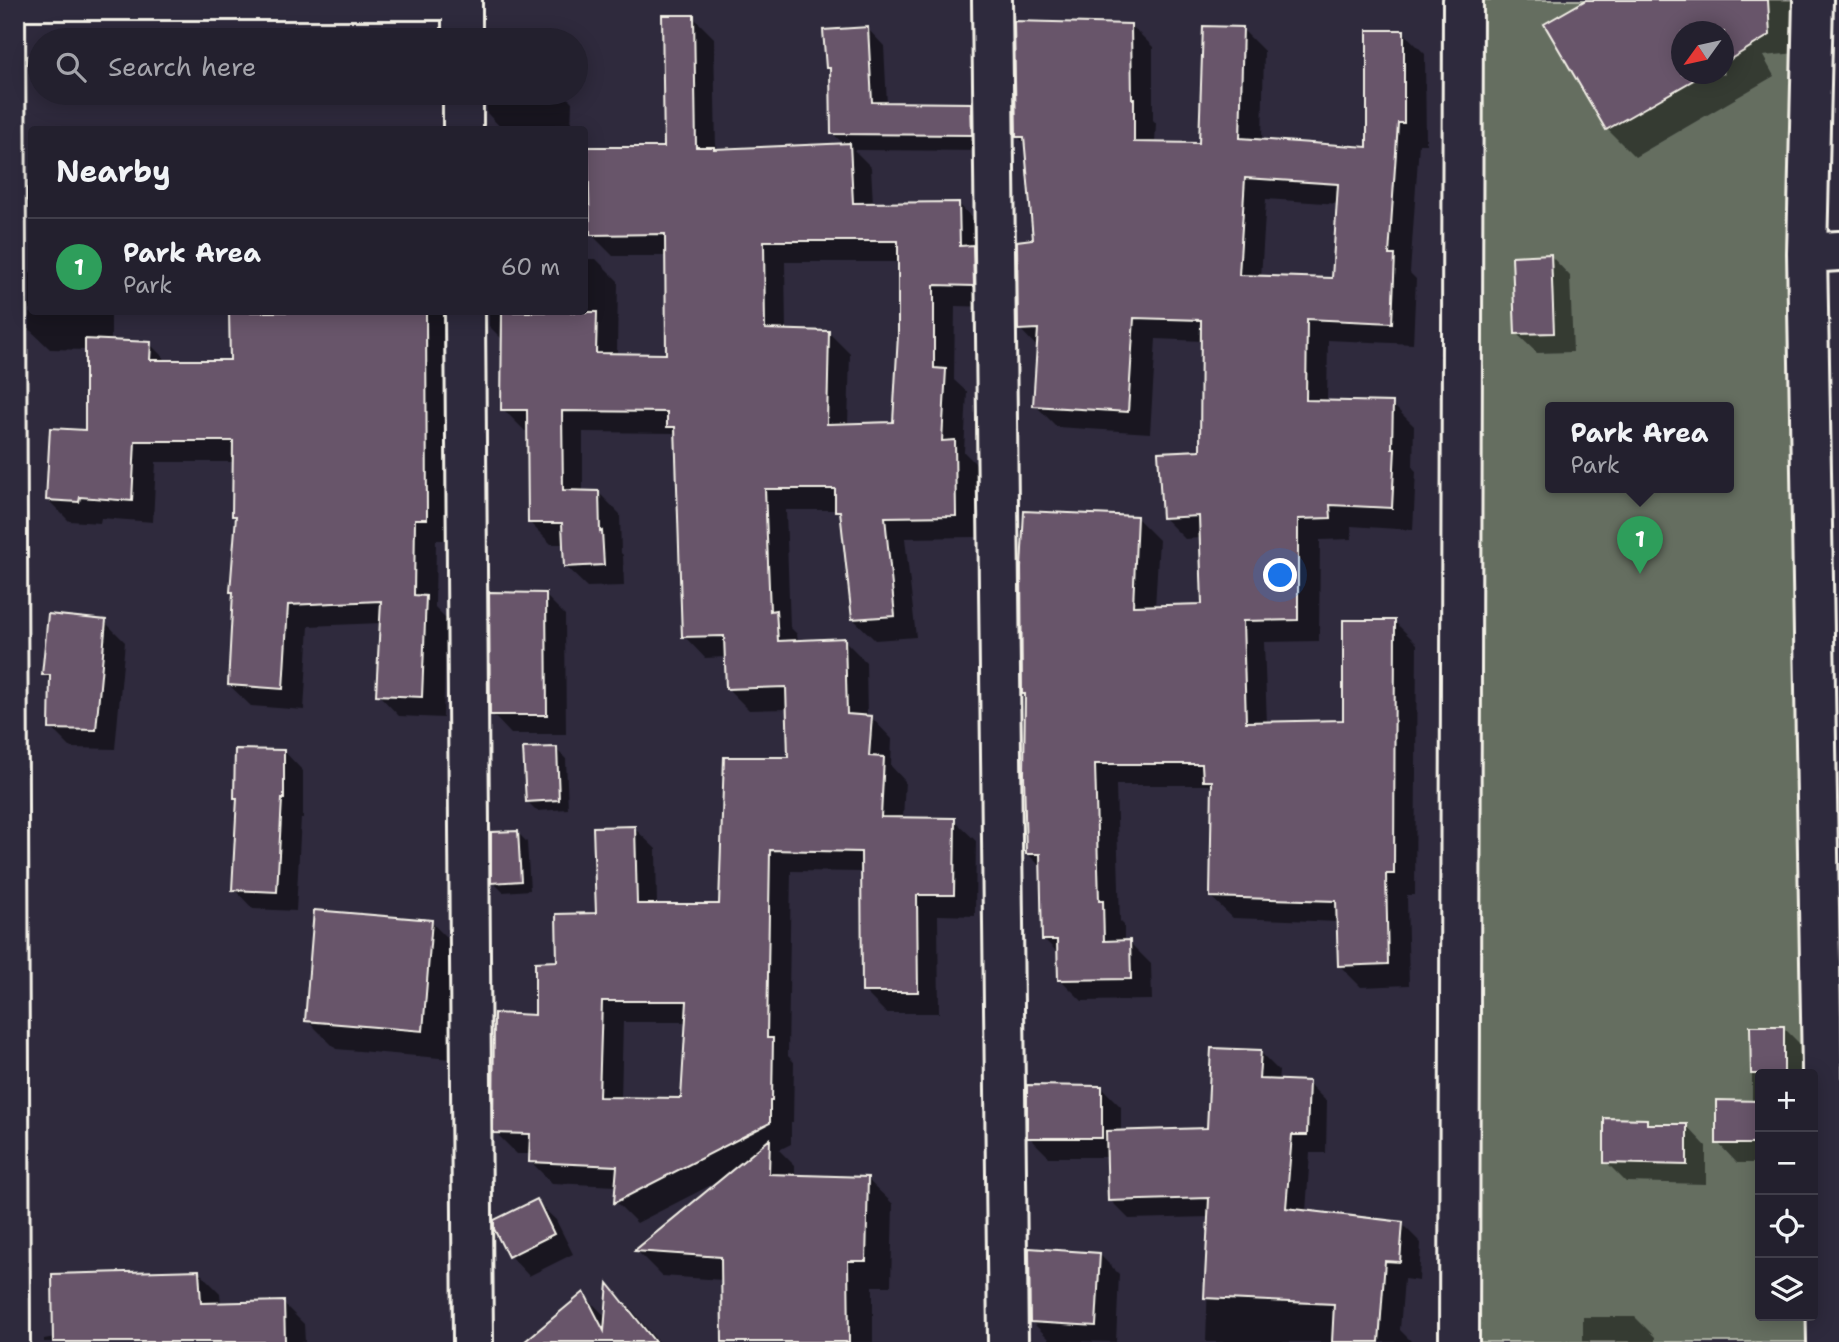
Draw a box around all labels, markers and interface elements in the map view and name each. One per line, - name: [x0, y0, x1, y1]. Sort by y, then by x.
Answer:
- north arrow: [1671, 21, 1734, 84]
- search box: [28, 28, 588, 105]
- icon: search: [52, 48, 90, 86]
- text: Search here: [108, 49, 257, 84]
- text: Nearby: [56, 151, 171, 192]
- text: Park Area: [123, 235, 261, 270]
- text: 1: [74, 252, 84, 282]
- text: 60 m: [501, 252, 560, 282]
- text: Park: [123, 270, 172, 300]
- popup: [1545, 402, 1734, 493]
- text: Park Area: [1571, 415, 1708, 450]
- text: Park: [1571, 450, 1620, 480]
- pin: 1: [1617, 516, 1663, 574]
- your location: [1263, 558, 1297, 592]
- map controls: [1755, 1069, 1818, 1321]
- button: +: [1755, 1069, 1818, 1132]
- button: −: [1755, 1132, 1818, 1195]
- button: locate: [1755, 1195, 1818, 1258]
- button: layers: [1755, 1258, 1818, 1321]

